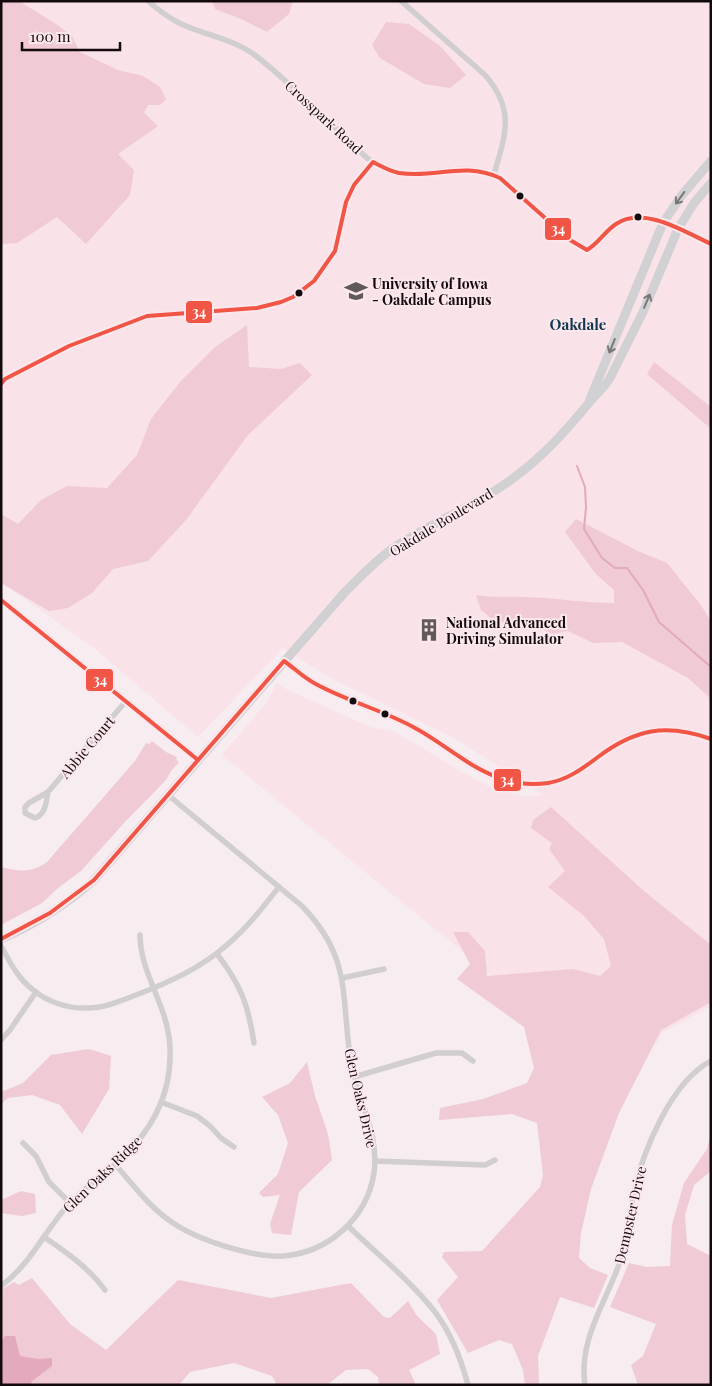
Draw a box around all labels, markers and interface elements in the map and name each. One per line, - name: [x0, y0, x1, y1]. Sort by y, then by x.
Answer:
- scale bar: [22, 20, 120, 52]
- text: 100 m: [30, 26, 71, 46]
- street label: Crosspark Road: [281, 76, 367, 158]
- unlabelled marker: [515, 191, 525, 201]
- one-way arrow: [674, 191, 685, 204]
- unlabelled marker: [633, 212, 643, 222]
- line badge: 34: [544, 217, 572, 241]
- text: 34: [551, 219, 565, 238]
- place label: University of Iowa - Oakdale Campus: [372, 274, 491, 309]
- school or university icon: University of Iowa - Oakdale Campus: [343, 278, 369, 304]
- unlabelled marker: [294, 288, 304, 298]
- one-way arrow: [643, 294, 653, 309]
- line badge: 34: [185, 300, 213, 324]
- text: 34: [192, 302, 206, 321]
- district label: Oakdale: [550, 314, 607, 334]
- one-way arrow: [607, 338, 617, 353]
- street label: Oakdale Boulevard: [386, 484, 496, 560]
- place label: National Advanced Driving Simulator: [446, 613, 567, 648]
- building icon: National Advanced Driving Simulator: [416, 617, 442, 643]
- line badge: 34: [85, 668, 114, 692]
- text: 34: [93, 670, 107, 689]
- unlabelled marker: [348, 696, 358, 706]
- unlabelled marker: [380, 709, 390, 719]
- street label: Abbie Court: [55, 711, 119, 783]
- line badge: 34: [493, 768, 522, 792]
- text: 34: [500, 770, 514, 789]
- street label: Glen Oaks Drive: [340, 1046, 382, 1150]
- street label: Glen Oaks Ridge: [58, 1131, 146, 1217]
- street label: Dempster Drive: [610, 1164, 650, 1266]

